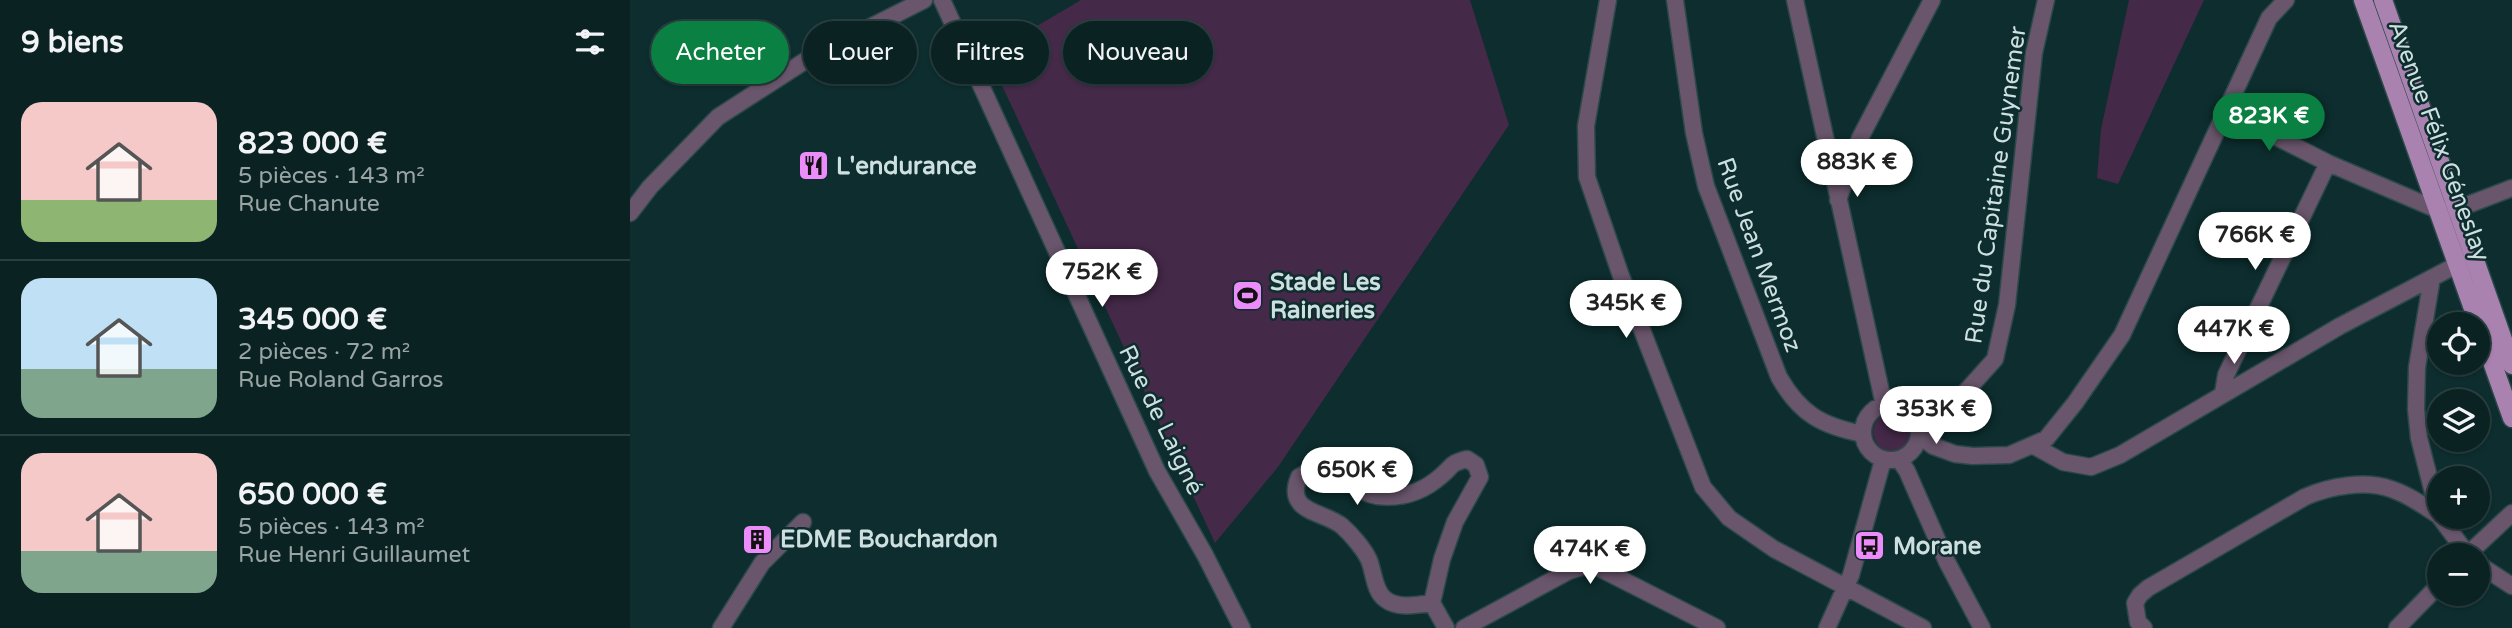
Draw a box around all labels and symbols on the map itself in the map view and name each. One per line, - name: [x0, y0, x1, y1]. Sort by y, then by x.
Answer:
- street label: Avenue Félix Géneslay: [2382, 17, 2496, 265]
- street label: Rue du Capitaine Guynemer: [1959, 23, 2033, 346]
- pin: 823K €: [2212, 94, 2326, 153]
- pin: 883K €: [1800, 140, 1914, 199]
- restaurant icon: L'endurance: [796, 149, 830, 183]
- place label: L'endurance: [836, 152, 977, 181]
- street label: Rue Jean Mermoz: [1710, 154, 1808, 356]
- pin: 766K €: [2198, 212, 2312, 272]
- pin: 752K €: [1045, 250, 1159, 309]
- place label: Stade Les Raineries: [1270, 268, 1381, 325]
- sports icon: Stade Les Raineries: [1230, 279, 1264, 313]
- pin: 345K €: [1569, 280, 1683, 340]
- pin: 447K €: [2177, 306, 2291, 366]
- street label: Rue de Laigné: [1112, 340, 1210, 500]
- pin: 353K €: [1879, 386, 1993, 446]
- pin: 650K €: [1300, 448, 1414, 507]
- building icon: EDME Bouchardon: [740, 522, 774, 556]
- place label: EDME Bouchardon: [780, 525, 998, 554]
- pin: 474K €: [1533, 526, 1647, 586]
- bus stop icon: Morane: [1853, 529, 1887, 563]
- place label: Morane: [1893, 532, 1982, 561]

